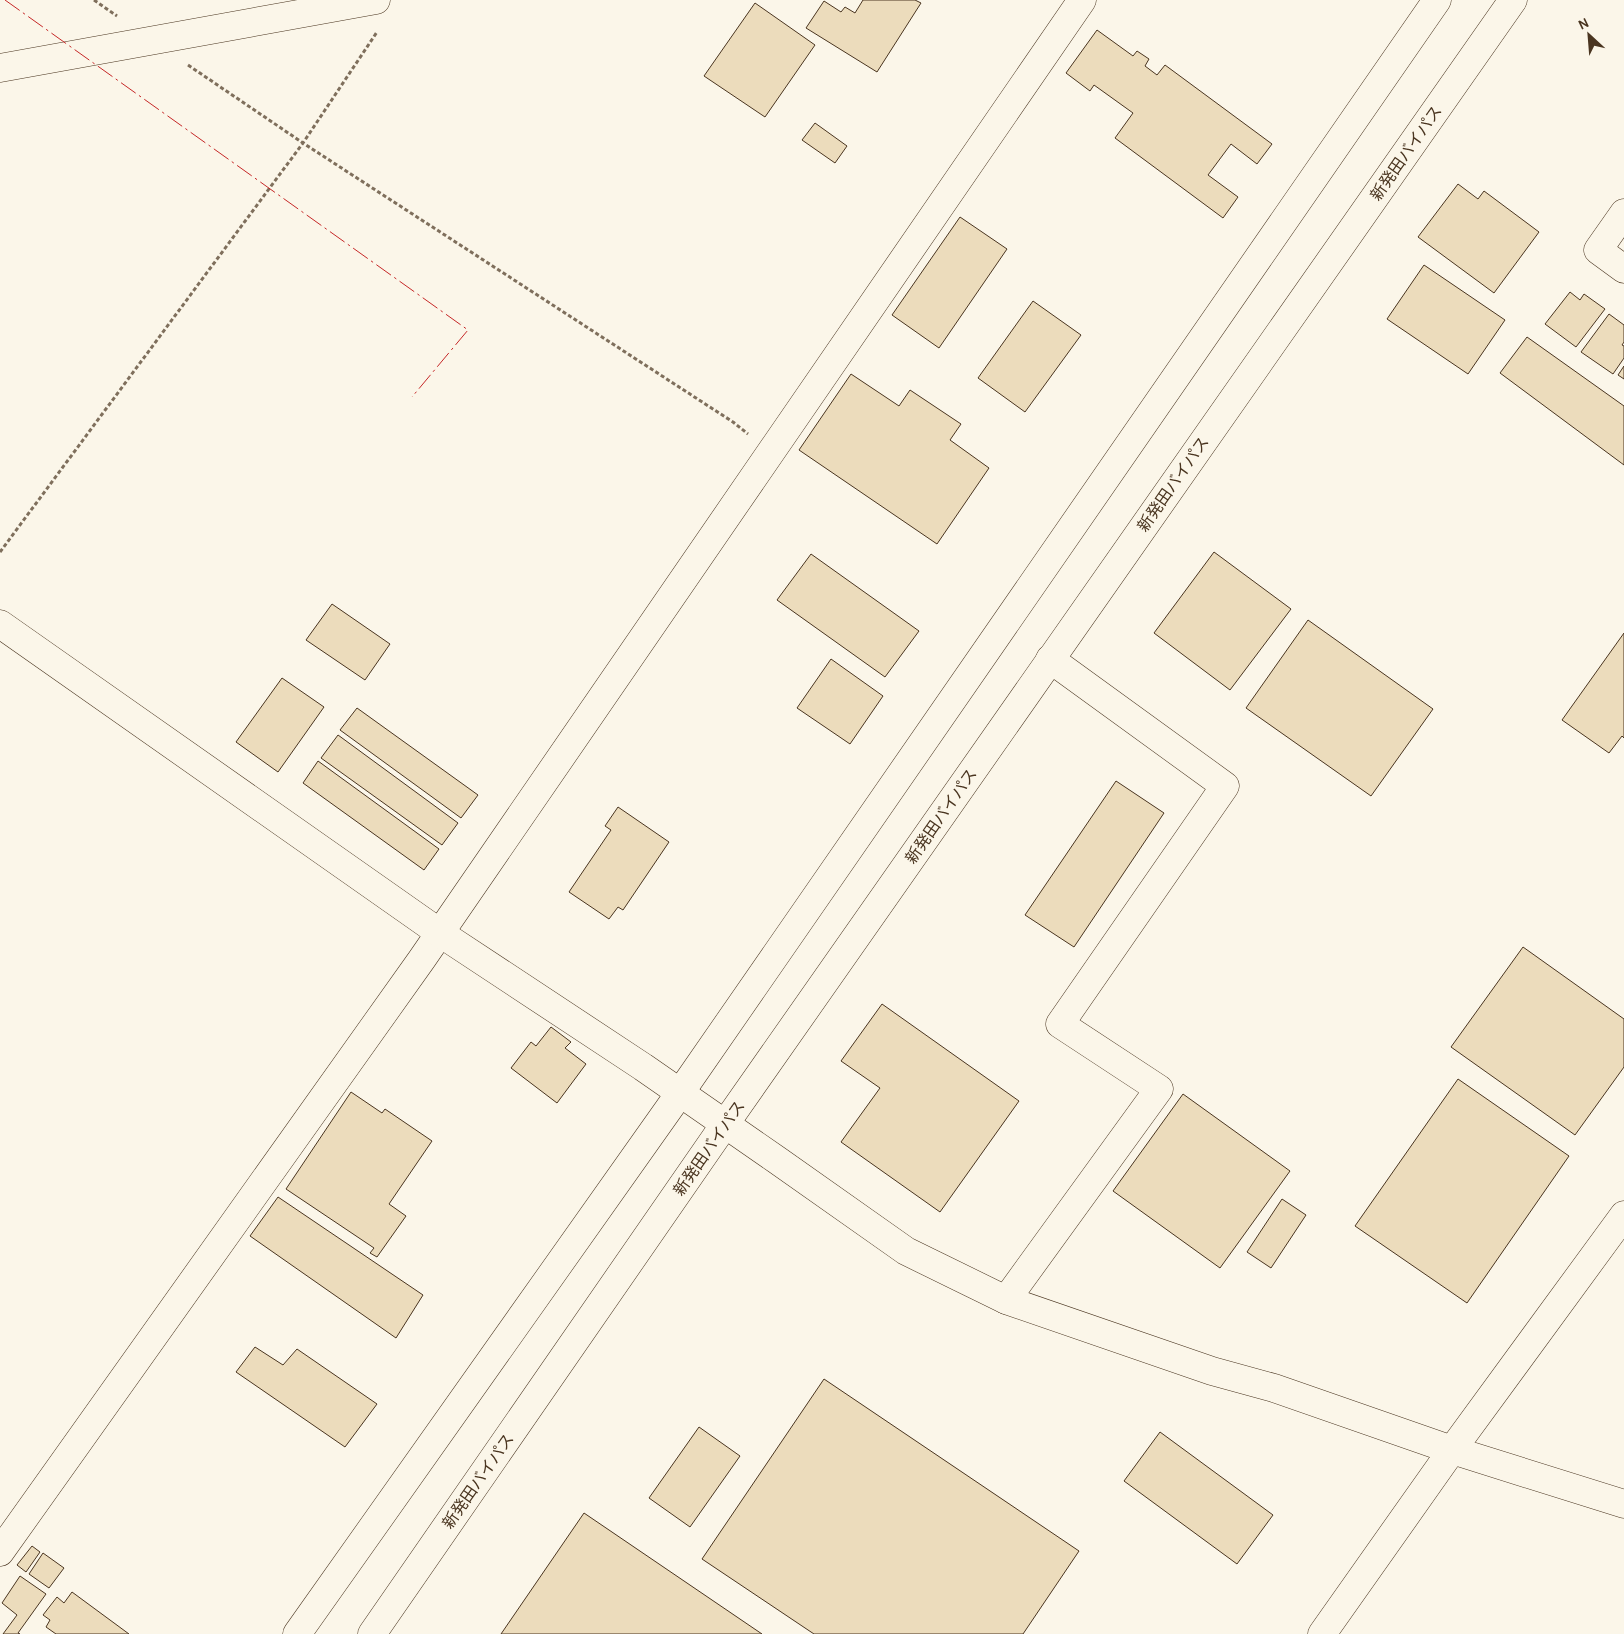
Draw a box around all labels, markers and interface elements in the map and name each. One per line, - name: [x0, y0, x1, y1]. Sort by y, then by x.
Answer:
- north arrow: [1564, 10, 1614, 60]
- text: N: [1575, 14, 1592, 34]
- street label: 新発田バイパス: [1366, 102, 1446, 204]
- street label: 新発田バイパス: [1133, 433, 1213, 535]
- street label: 新発田バイパス: [901, 765, 981, 867]
- street label: 新発田バイパス: [669, 1097, 749, 1199]
- street label: 新発田バイパス: [438, 1430, 518, 1532]

